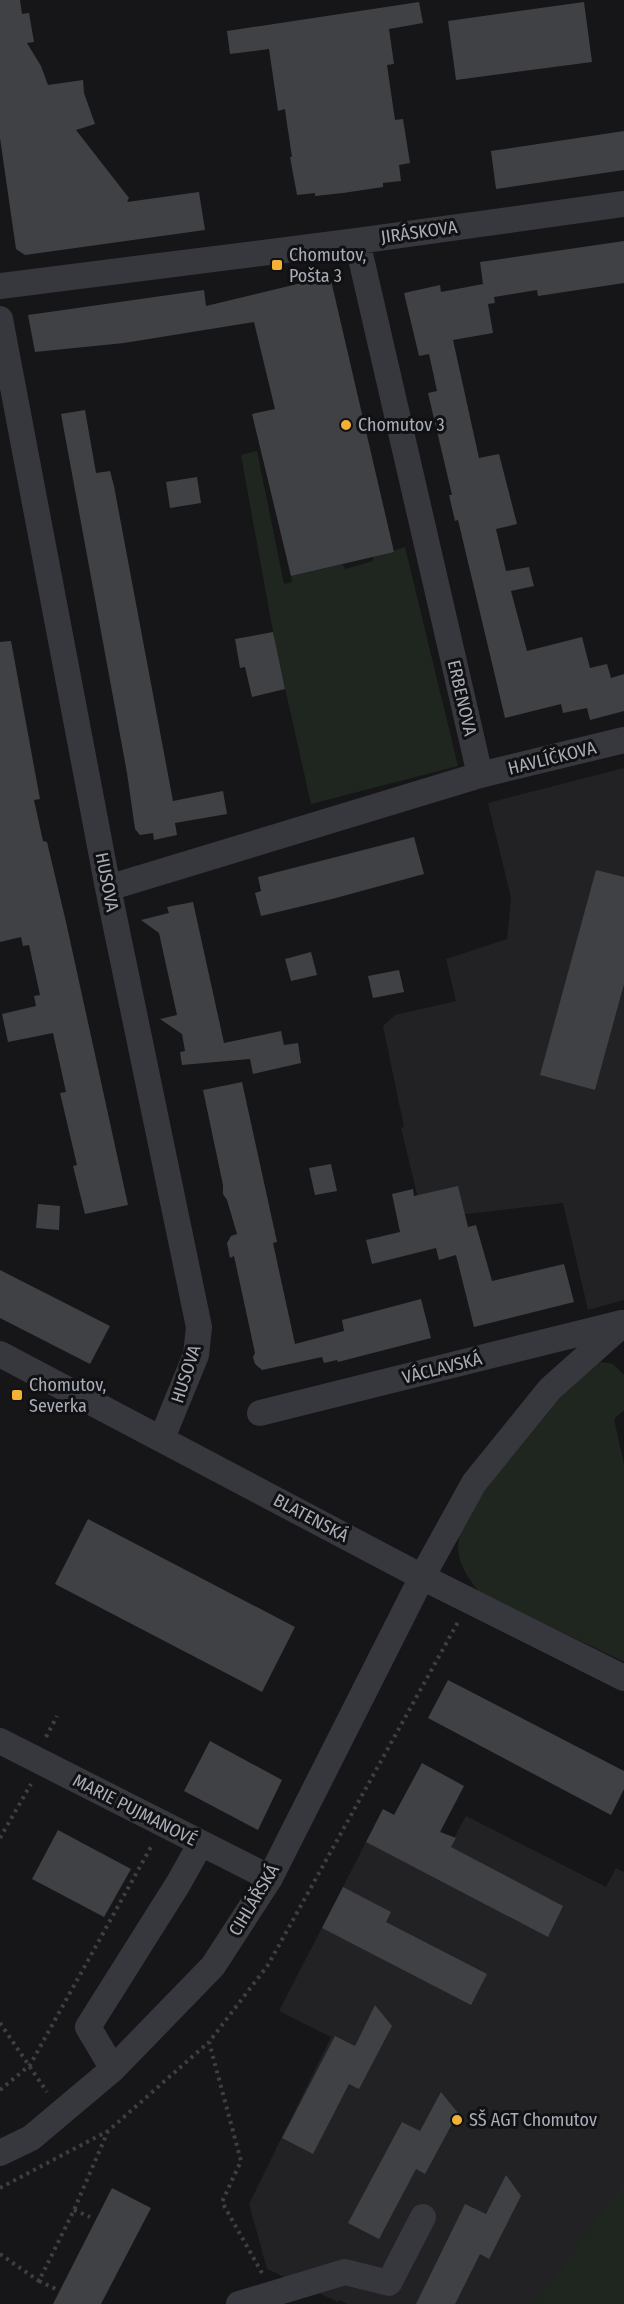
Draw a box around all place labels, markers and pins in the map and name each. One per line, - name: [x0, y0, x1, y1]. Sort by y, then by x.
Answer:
- place label: Chomutov, Pošta 3: [289, 244, 366, 287]
- marker: Chomutov, Pošta 3: [270, 258, 284, 272]
- place label: Chomutov 3: [358, 414, 445, 436]
- marker: Chomutov 3: [339, 418, 353, 432]
- place label: Chomutov, Severka: [29, 1374, 106, 1417]
- marker: Chomutov, Severka: [10, 1388, 24, 1402]
- place label: SŠ AGT Chomutov: [469, 2109, 597, 2131]
- marker: SŠ AGT Chomutov: [450, 2113, 464, 2127]

